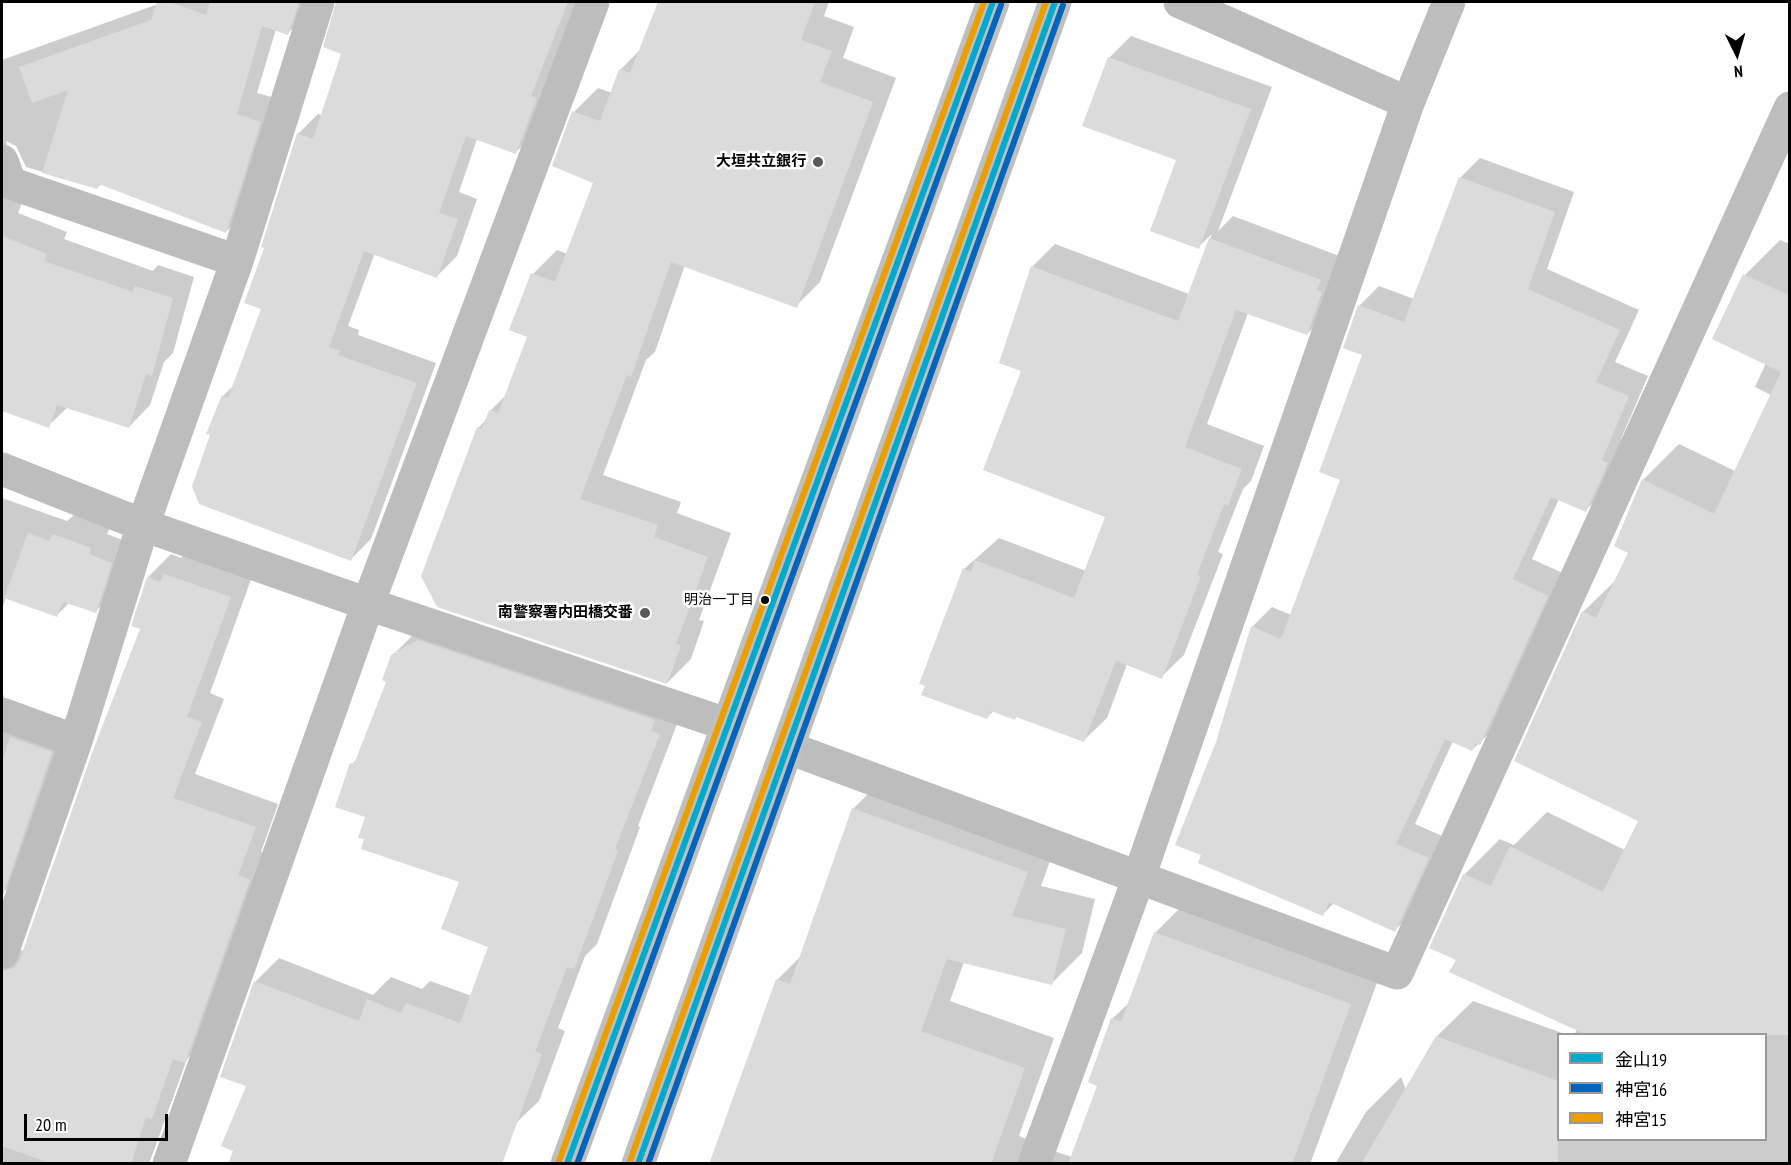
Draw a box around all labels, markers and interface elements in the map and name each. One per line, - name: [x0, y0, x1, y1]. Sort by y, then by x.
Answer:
- north arrow: [1707, 24, 1767, 84]
- text: N: [1733, 62, 1744, 82]
- place label: 大垣共立銀行: [716, 153, 806, 171]
- marker: 大垣共立銀行: [811, 155, 825, 169]
- place label: 明治一丁目: [684, 592, 754, 608]
- marker: 明治一丁目: [759, 594, 771, 606]
- place label: 南警察署内田橋交番: [498, 604, 633, 622]
- marker: 南警察署内田橋交番: [638, 606, 652, 620]
- legend: [1557, 1033, 1767, 1141]
- text: 金山19: [1615, 1048, 1667, 1071]
- text: 神宮16: [1615, 1078, 1667, 1101]
- scale bar: [27, 1102, 171, 1140]
- text: 神宮15: [1615, 1108, 1667, 1131]
- text: 20 m: [35, 1113, 67, 1136]

